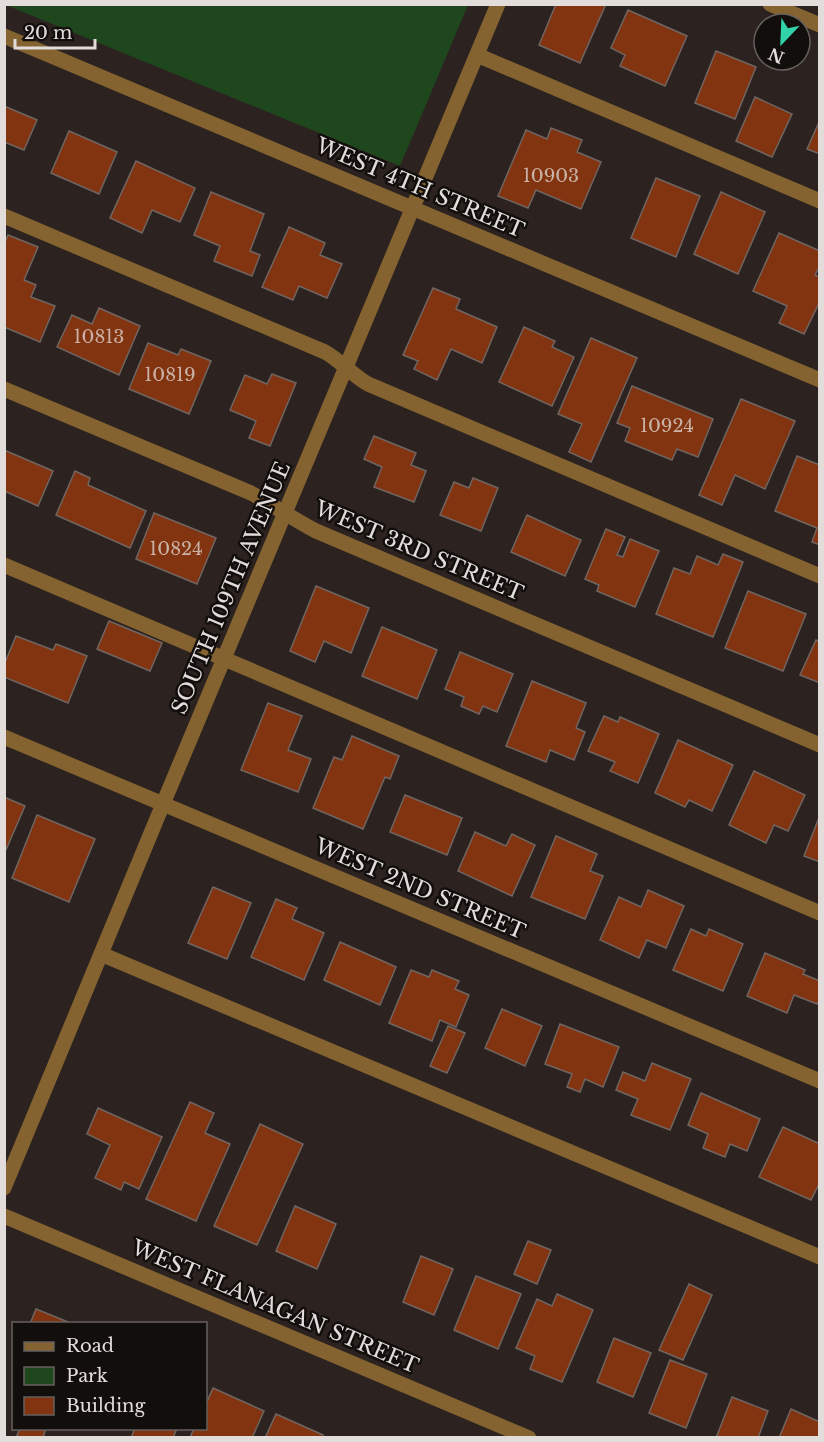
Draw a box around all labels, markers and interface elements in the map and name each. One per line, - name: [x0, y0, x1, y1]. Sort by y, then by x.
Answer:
- scale bar: [15, 12, 94, 50]
- north arrow: [752, 12, 812, 72]
- text: 20 m: [24, 22, 72, 44]
- text: N: [765, 44, 787, 68]
- street label: WEST 4TH STREET: [311, 132, 528, 244]
- house number: 10903: [523, 165, 579, 187]
- house number: 10813: [74, 326, 124, 348]
- house number: 10819: [144, 364, 196, 386]
- house number: 10924: [640, 415, 694, 437]
- street label: SOUTH 109TH AVENUE: [166, 458, 296, 718]
- street label: WEST 3RD STREET: [310, 495, 527, 607]
- house number: 10824: [149, 538, 203, 560]
- street label: WEST 2ND STREET: [310, 832, 529, 945]
- street label: WEST FLANAGAN STREET: [127, 1234, 422, 1379]
- legend: [12, 1322, 207, 1430]
- text: Road: [66, 1335, 114, 1357]
- text: Park: [66, 1365, 108, 1387]
- text: Building: [66, 1395, 145, 1417]

